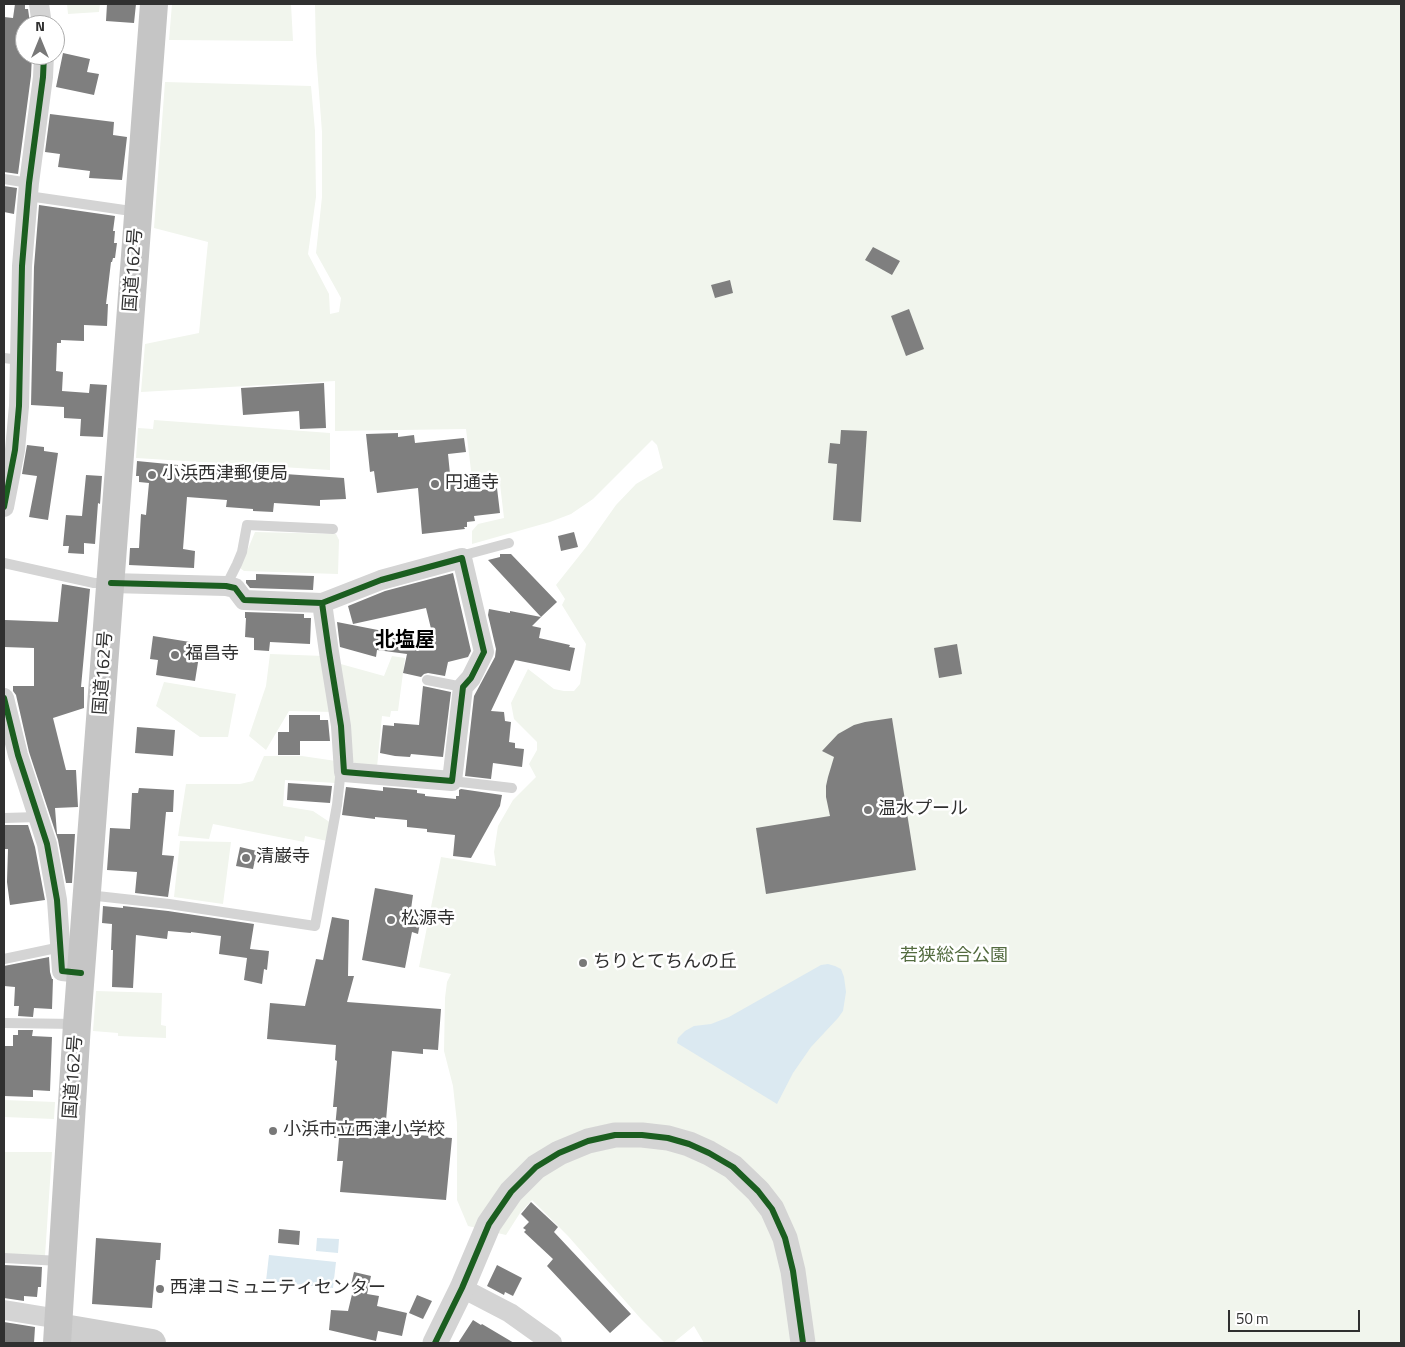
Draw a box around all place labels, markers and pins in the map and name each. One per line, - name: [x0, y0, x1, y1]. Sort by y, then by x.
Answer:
- place label: 小浜西津郵便局: [162, 464, 288, 486]
- marker: 小浜西津郵便局: [146, 469, 158, 481]
- place label: 円通寺: [445, 473, 499, 495]
- marker: 円通寺: [429, 478, 441, 490]
- place label: 福昌寺: [185, 644, 239, 666]
- marker: 福昌寺: [169, 649, 181, 661]
- place label: 温水プール: [878, 799, 968, 821]
- marker: 温水プール: [862, 804, 874, 816]
- place label: 清巌寺: [256, 847, 310, 869]
- marker: 清巌寺: [240, 852, 252, 864]
- place label: 松源寺: [401, 909, 455, 931]
- marker: 松源寺: [385, 914, 397, 926]
- place label: ちりとてちんの丘: [593, 952, 737, 974]
- marker: ちりとてちんの丘: [577, 957, 589, 969]
- place label: 小浜市立西津小学校: [283, 1120, 445, 1142]
- marker: 小浜市立西津小学校: [267, 1125, 279, 1137]
- place label: 西津コミュニティセンター: [170, 1278, 386, 1300]
- marker: 西津コミュニティセンター: [154, 1283, 166, 1295]

